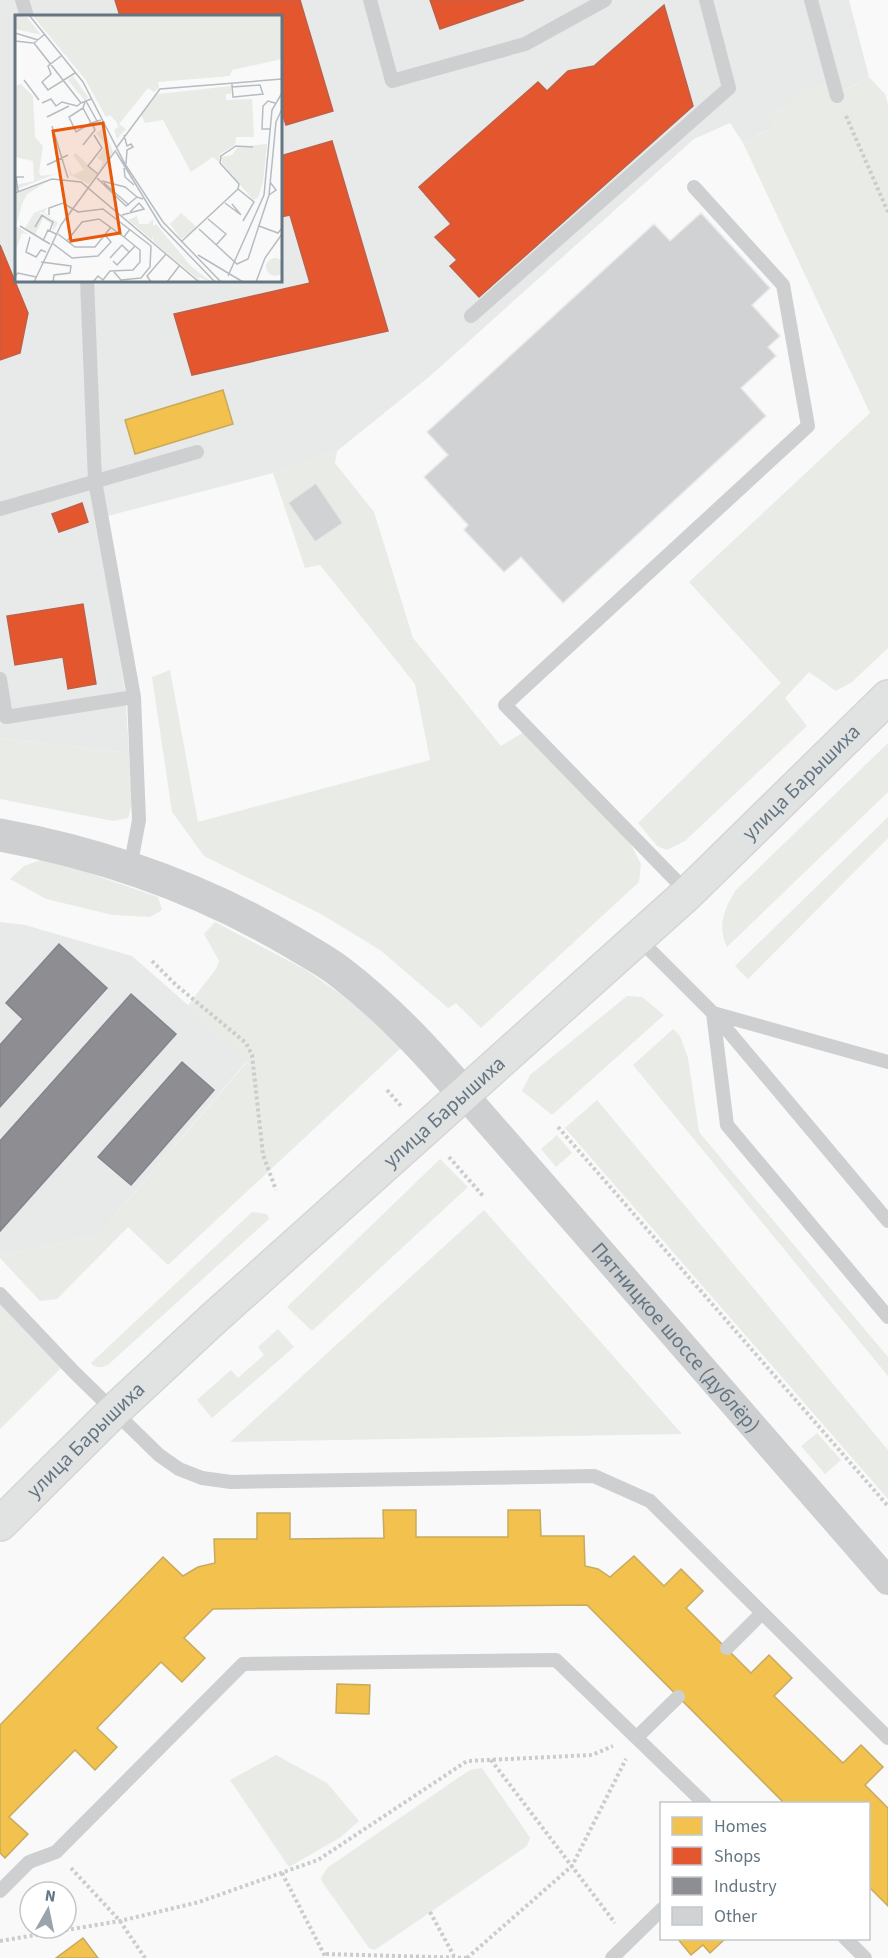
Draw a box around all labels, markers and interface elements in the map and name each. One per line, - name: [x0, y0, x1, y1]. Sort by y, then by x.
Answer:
- inset map: [15, 15, 282, 282]
- street label: улица Барышиха: [735, 717, 867, 847]
- street label: улица Барышиха: [376, 1049, 512, 1175]
- street label: Пятницкое шоссе (дублёр): [584, 1235, 767, 1439]
- street label: улица Барышиха: [20, 1375, 151, 1505]
- legend: [660, 1802, 870, 1940]
- text: Homes: [714, 1814, 767, 1839]
- text: Shops: [714, 1844, 761, 1869]
- text: Industry: [714, 1874, 777, 1899]
- north arrow: [18, 1880, 78, 1940]
- text: N: [43, 1884, 57, 1908]
- text: Other: [714, 1904, 758, 1929]

